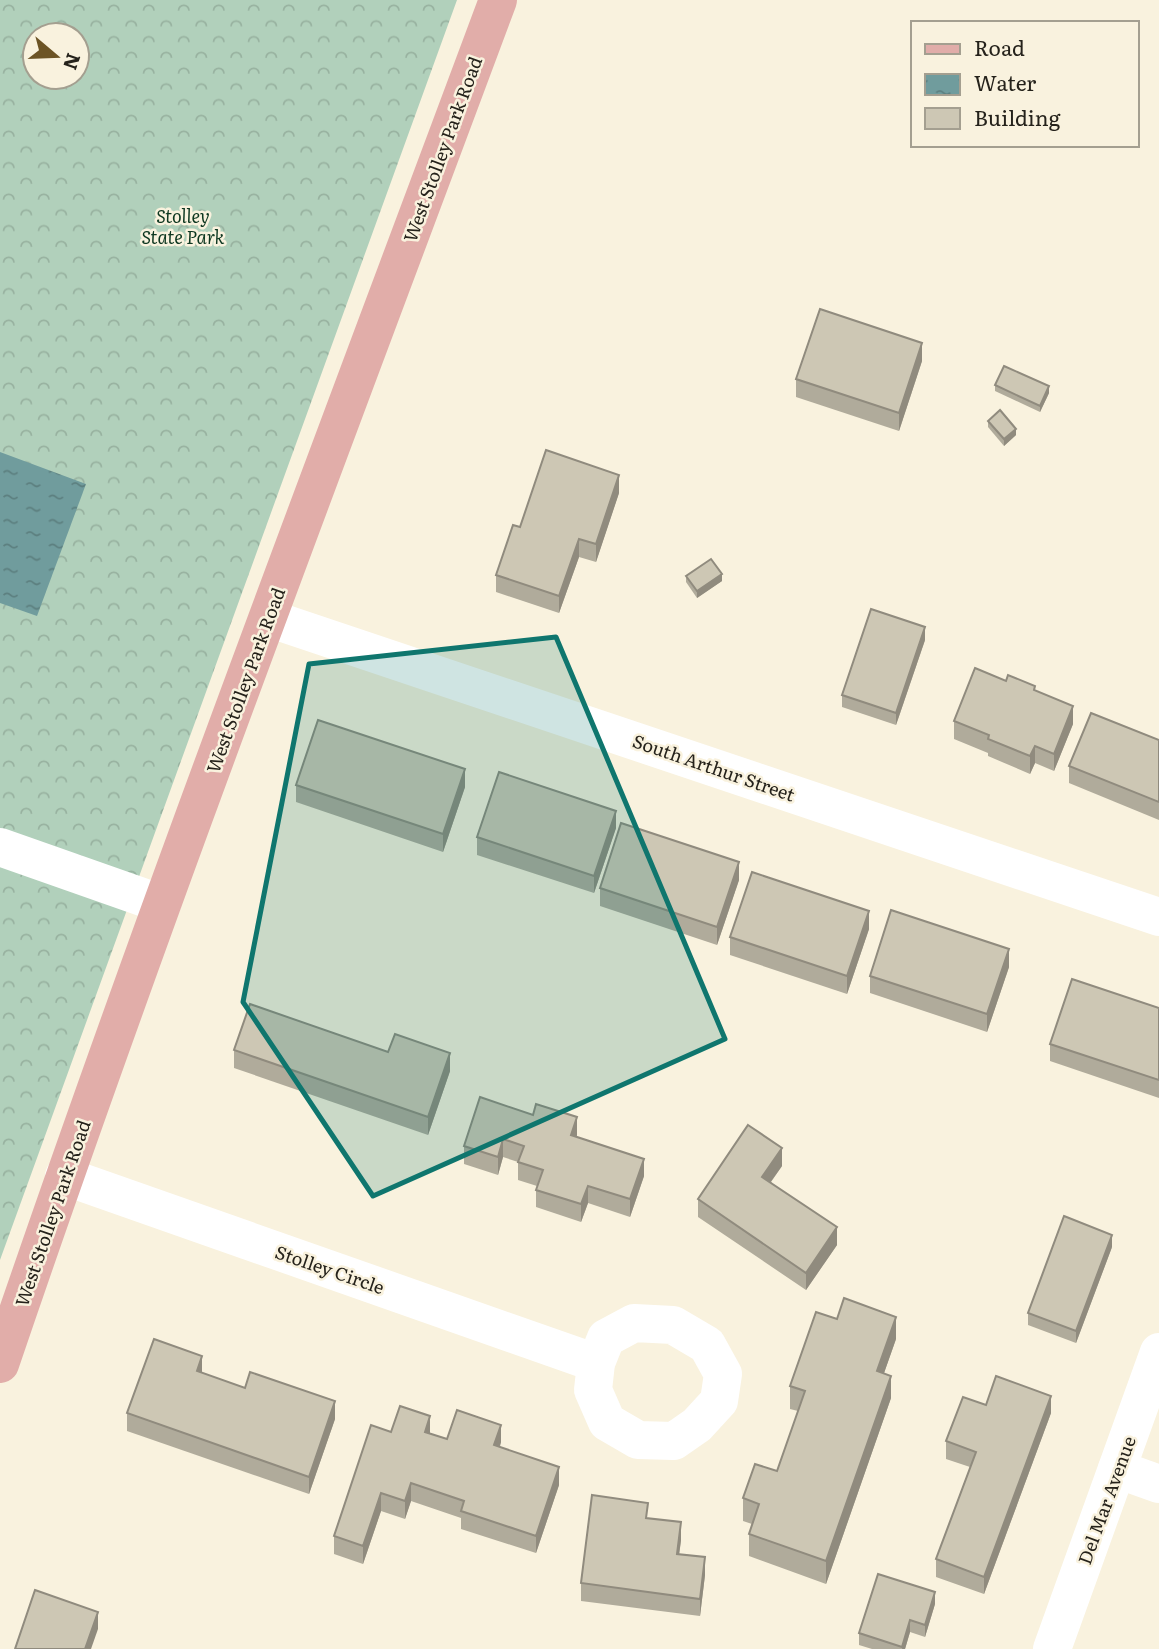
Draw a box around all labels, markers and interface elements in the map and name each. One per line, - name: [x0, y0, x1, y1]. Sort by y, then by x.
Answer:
- north arrow: [21, 21, 91, 91]
- legend: [911, 21, 1138, 147]
- text: Road: [974, 31, 1025, 62]
- text: N: [57, 50, 89, 74]
- street label: West Stolley Park Road: [396, 52, 488, 246]
- text: Water: [974, 66, 1036, 97]
- text: Building: [974, 101, 1061, 132]
- park label: Stolley State Park: [142, 202, 225, 250]
- street label: West Stolley Park Road: [199, 583, 291, 777]
- street label: South Arthur Street: [629, 727, 799, 808]
- street label: West Stolley Park Road: [7, 1116, 97, 1310]
- street label: Stolley Circle: [272, 1238, 388, 1300]
- street label: Del Mar Avenue: [1070, 1432, 1142, 1568]

